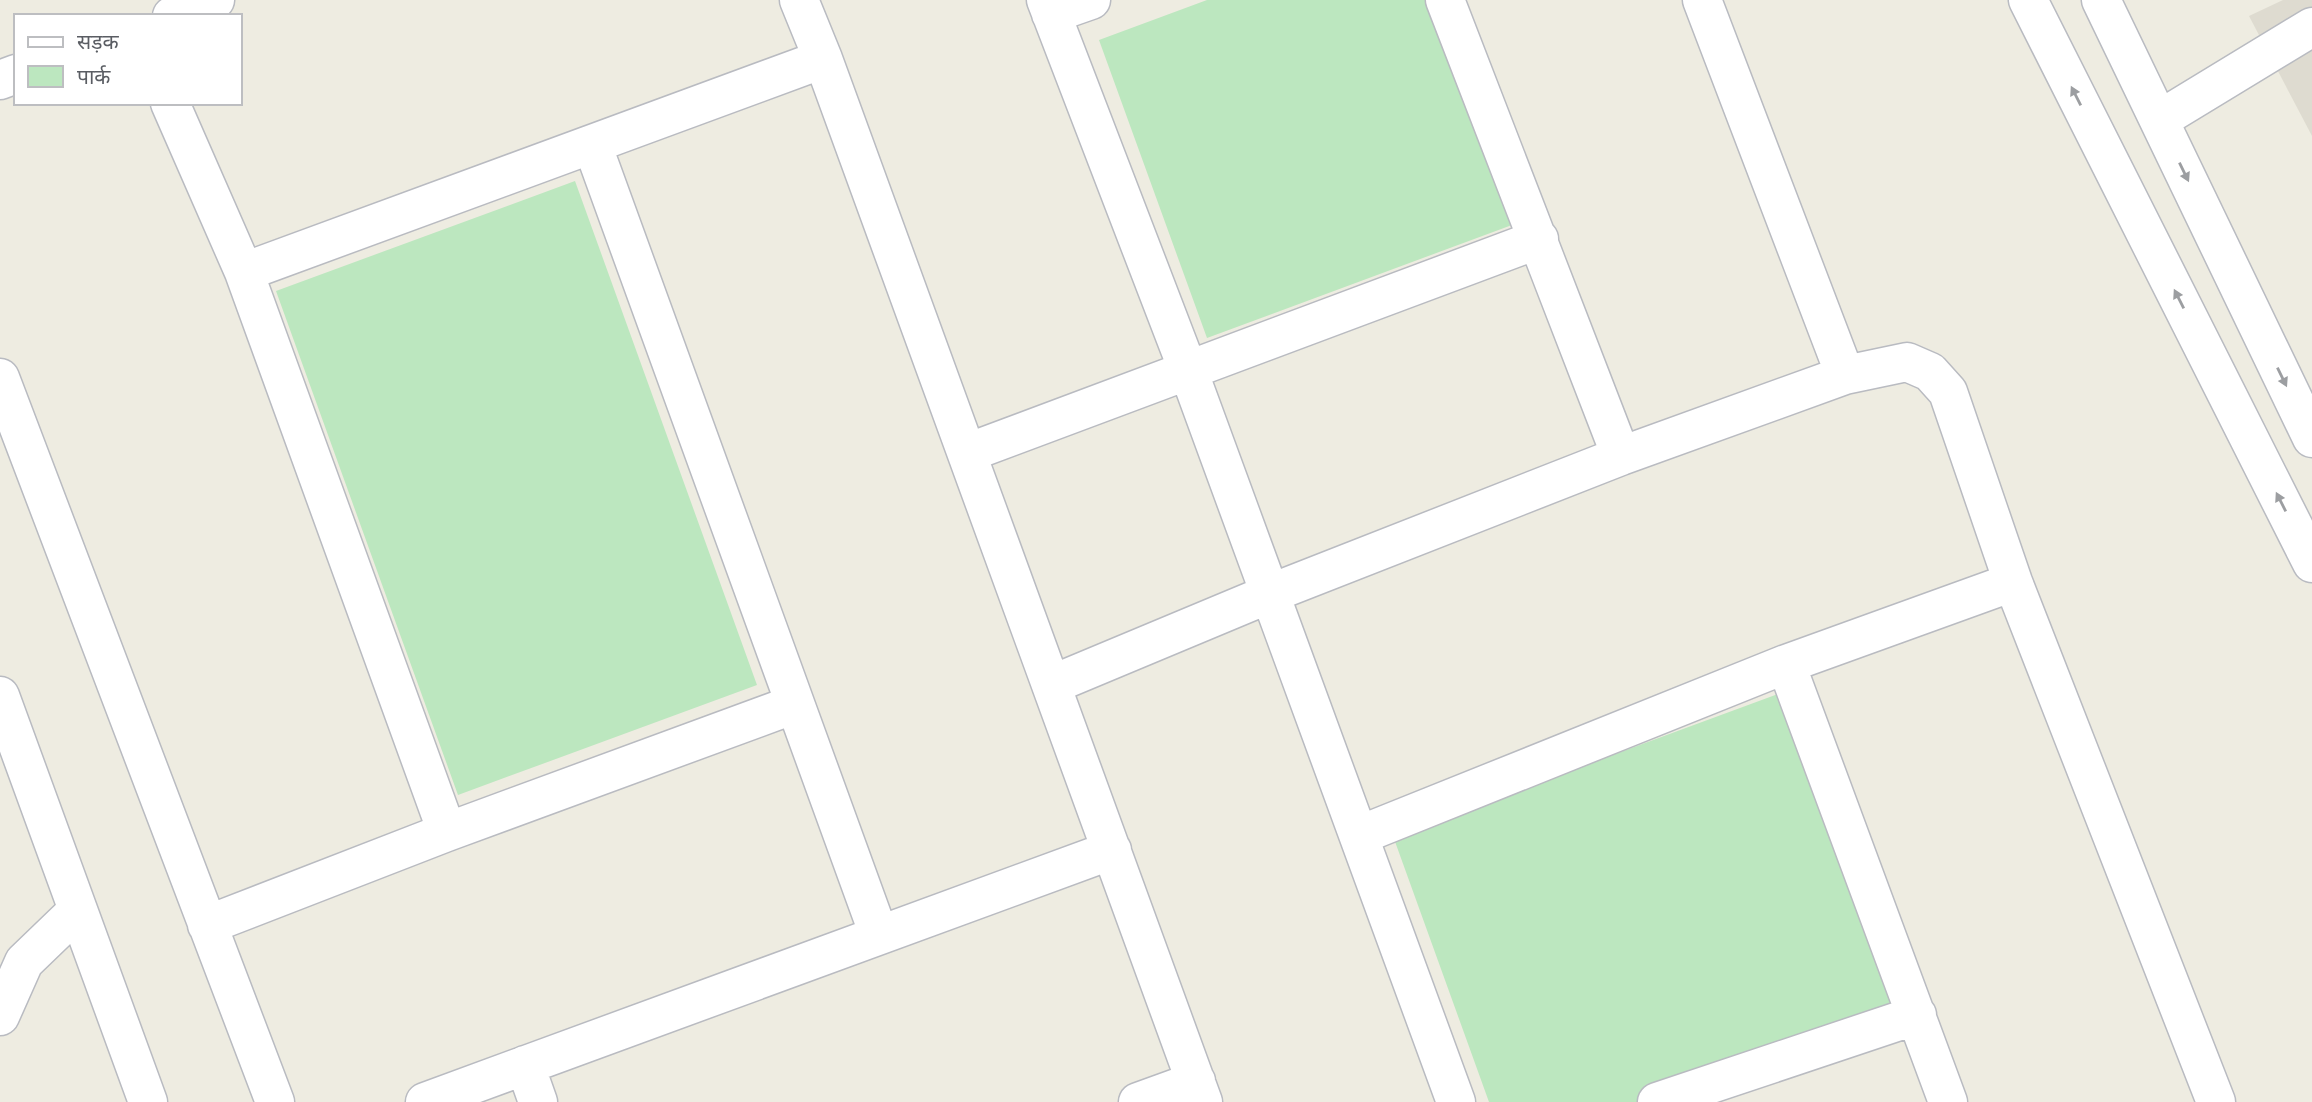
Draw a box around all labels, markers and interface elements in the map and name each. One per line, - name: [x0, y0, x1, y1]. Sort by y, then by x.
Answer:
- legend: [14, 14, 242, 105]
- text: सड़क: [77, 30, 119, 54]
- text: पार्क: [77, 65, 111, 89]
- one-way arrow: [2071, 86, 2082, 106]
- one-way arrow: [2178, 162, 2189, 182]
- one-way arrow: [2173, 289, 2184, 309]
- one-way arrow: [2276, 367, 2287, 387]
- one-way arrow: [2276, 492, 2287, 512]

